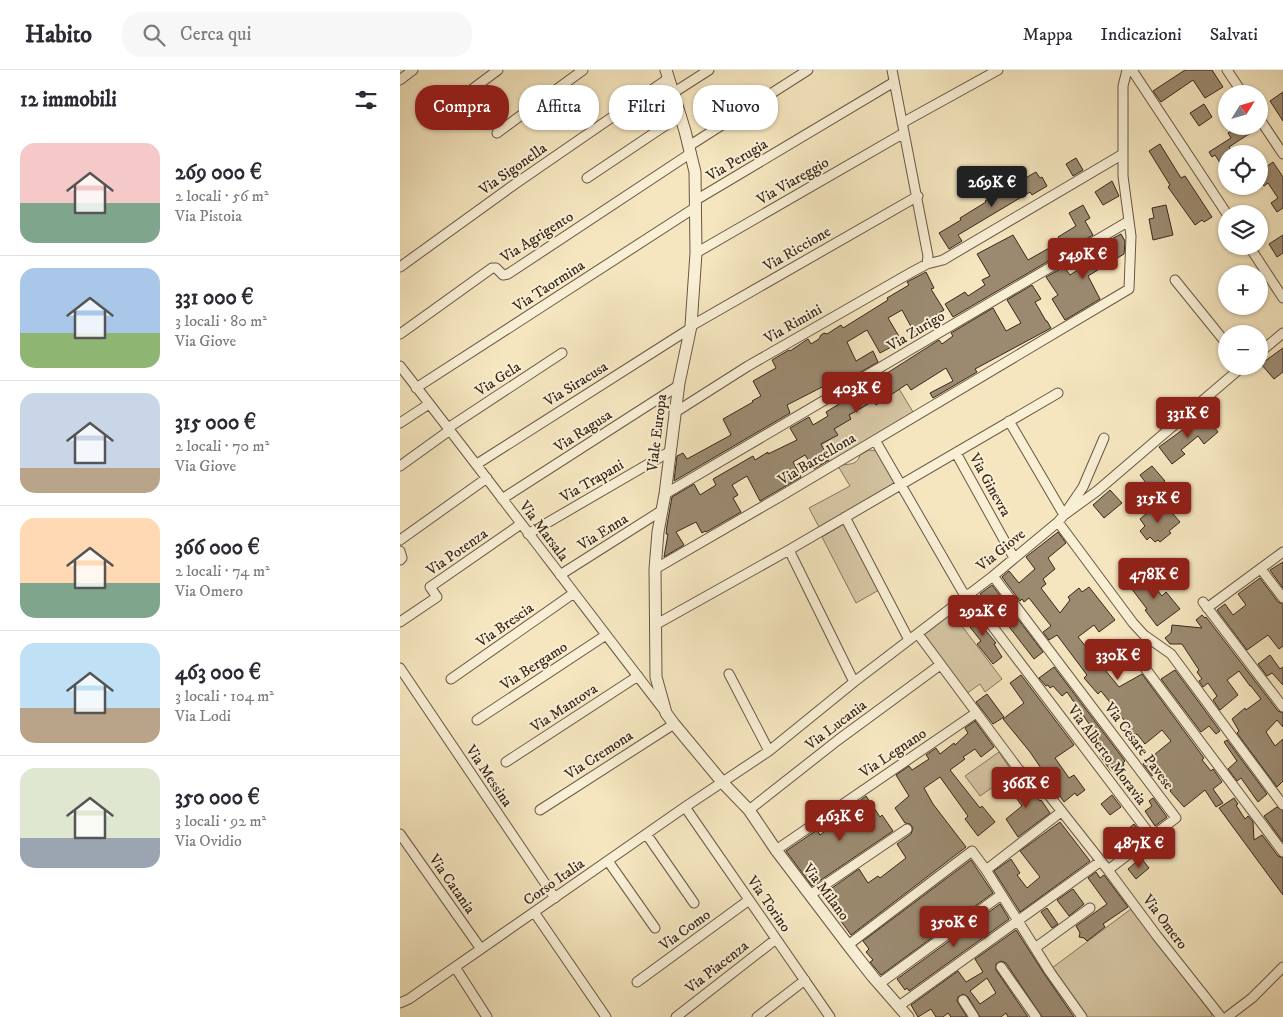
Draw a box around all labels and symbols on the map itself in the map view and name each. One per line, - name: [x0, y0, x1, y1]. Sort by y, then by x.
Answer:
- north arrow: [1218, 85, 1268, 135]
- street label: Via Perugia: [702, 134, 772, 186]
- street label: Via Sigonella: [475, 138, 551, 200]
- street label: Via Viareggio: [753, 153, 832, 210]
- pin: 269K €: [951, 166, 1033, 208]
- street label: Via Agrigento: [496, 207, 577, 267]
- street label: Via Riccione: [759, 222, 834, 276]
- pin: 549K €: [1042, 238, 1124, 280]
- street label: Via Taormina: [509, 256, 589, 317]
- street label: Via Rimini: [760, 300, 825, 349]
- street label: Via Zurigo: [883, 306, 948, 356]
- street label: Via Gela: [471, 357, 525, 401]
- street label: Via Siracusa: [540, 357, 612, 412]
- pin: 403K €: [816, 372, 898, 414]
- street label: Viale Europa: [643, 392, 671, 474]
- pin: 331K €: [1147, 396, 1229, 439]
- street label: Via Ragusa: [550, 405, 616, 457]
- street label: Via Barcellona: [774, 428, 860, 490]
- street label: Via Ginevra: [964, 449, 1016, 521]
- street label: Via Trapani: [556, 455, 627, 507]
- pin: 315K €: [1117, 482, 1199, 524]
- street label: Via Marsala: [515, 496, 573, 565]
- street label: Via Enna: [574, 509, 632, 555]
- street label: Via Potenza: [422, 524, 492, 581]
- street label: Via Giove: [972, 525, 1029, 576]
- pin: 478K €: [1113, 558, 1195, 600]
- pin: 292K €: [942, 594, 1024, 637]
- street label: Via Brescia: [472, 598, 538, 652]
- street label: Via Bergamo: [496, 637, 571, 695]
- pin: 330K €: [1077, 638, 1159, 681]
- street label: Via Mantova: [526, 679, 601, 737]
- street label: Via Lucania: [801, 695, 871, 755]
- street label: Via Cesare Pavese: [1099, 698, 1178, 793]
- street label: Via Alberto Moravia: [1063, 700, 1151, 809]
- street label: Via Legnano: [855, 724, 930, 783]
- street label: Via Cremona: [561, 726, 637, 785]
- street label: Via Messina: [461, 741, 517, 811]
- pin: 366K €: [985, 766, 1067, 809]
- pin: 463K €: [799, 800, 881, 842]
- pin: 487K €: [1098, 826, 1180, 869]
- street label: Via Catania: [424, 850, 480, 918]
- street label: Corso Italia: [520, 854, 589, 910]
- street label: Via Milano: [798, 859, 854, 924]
- street label: Via Torino: [742, 871, 795, 936]
- street label: Via Omero: [1138, 890, 1192, 953]
- street label: Via Como: [655, 905, 714, 956]
- pin: 350K €: [913, 906, 995, 948]
- street label: Via Piacenza: [681, 936, 753, 998]

